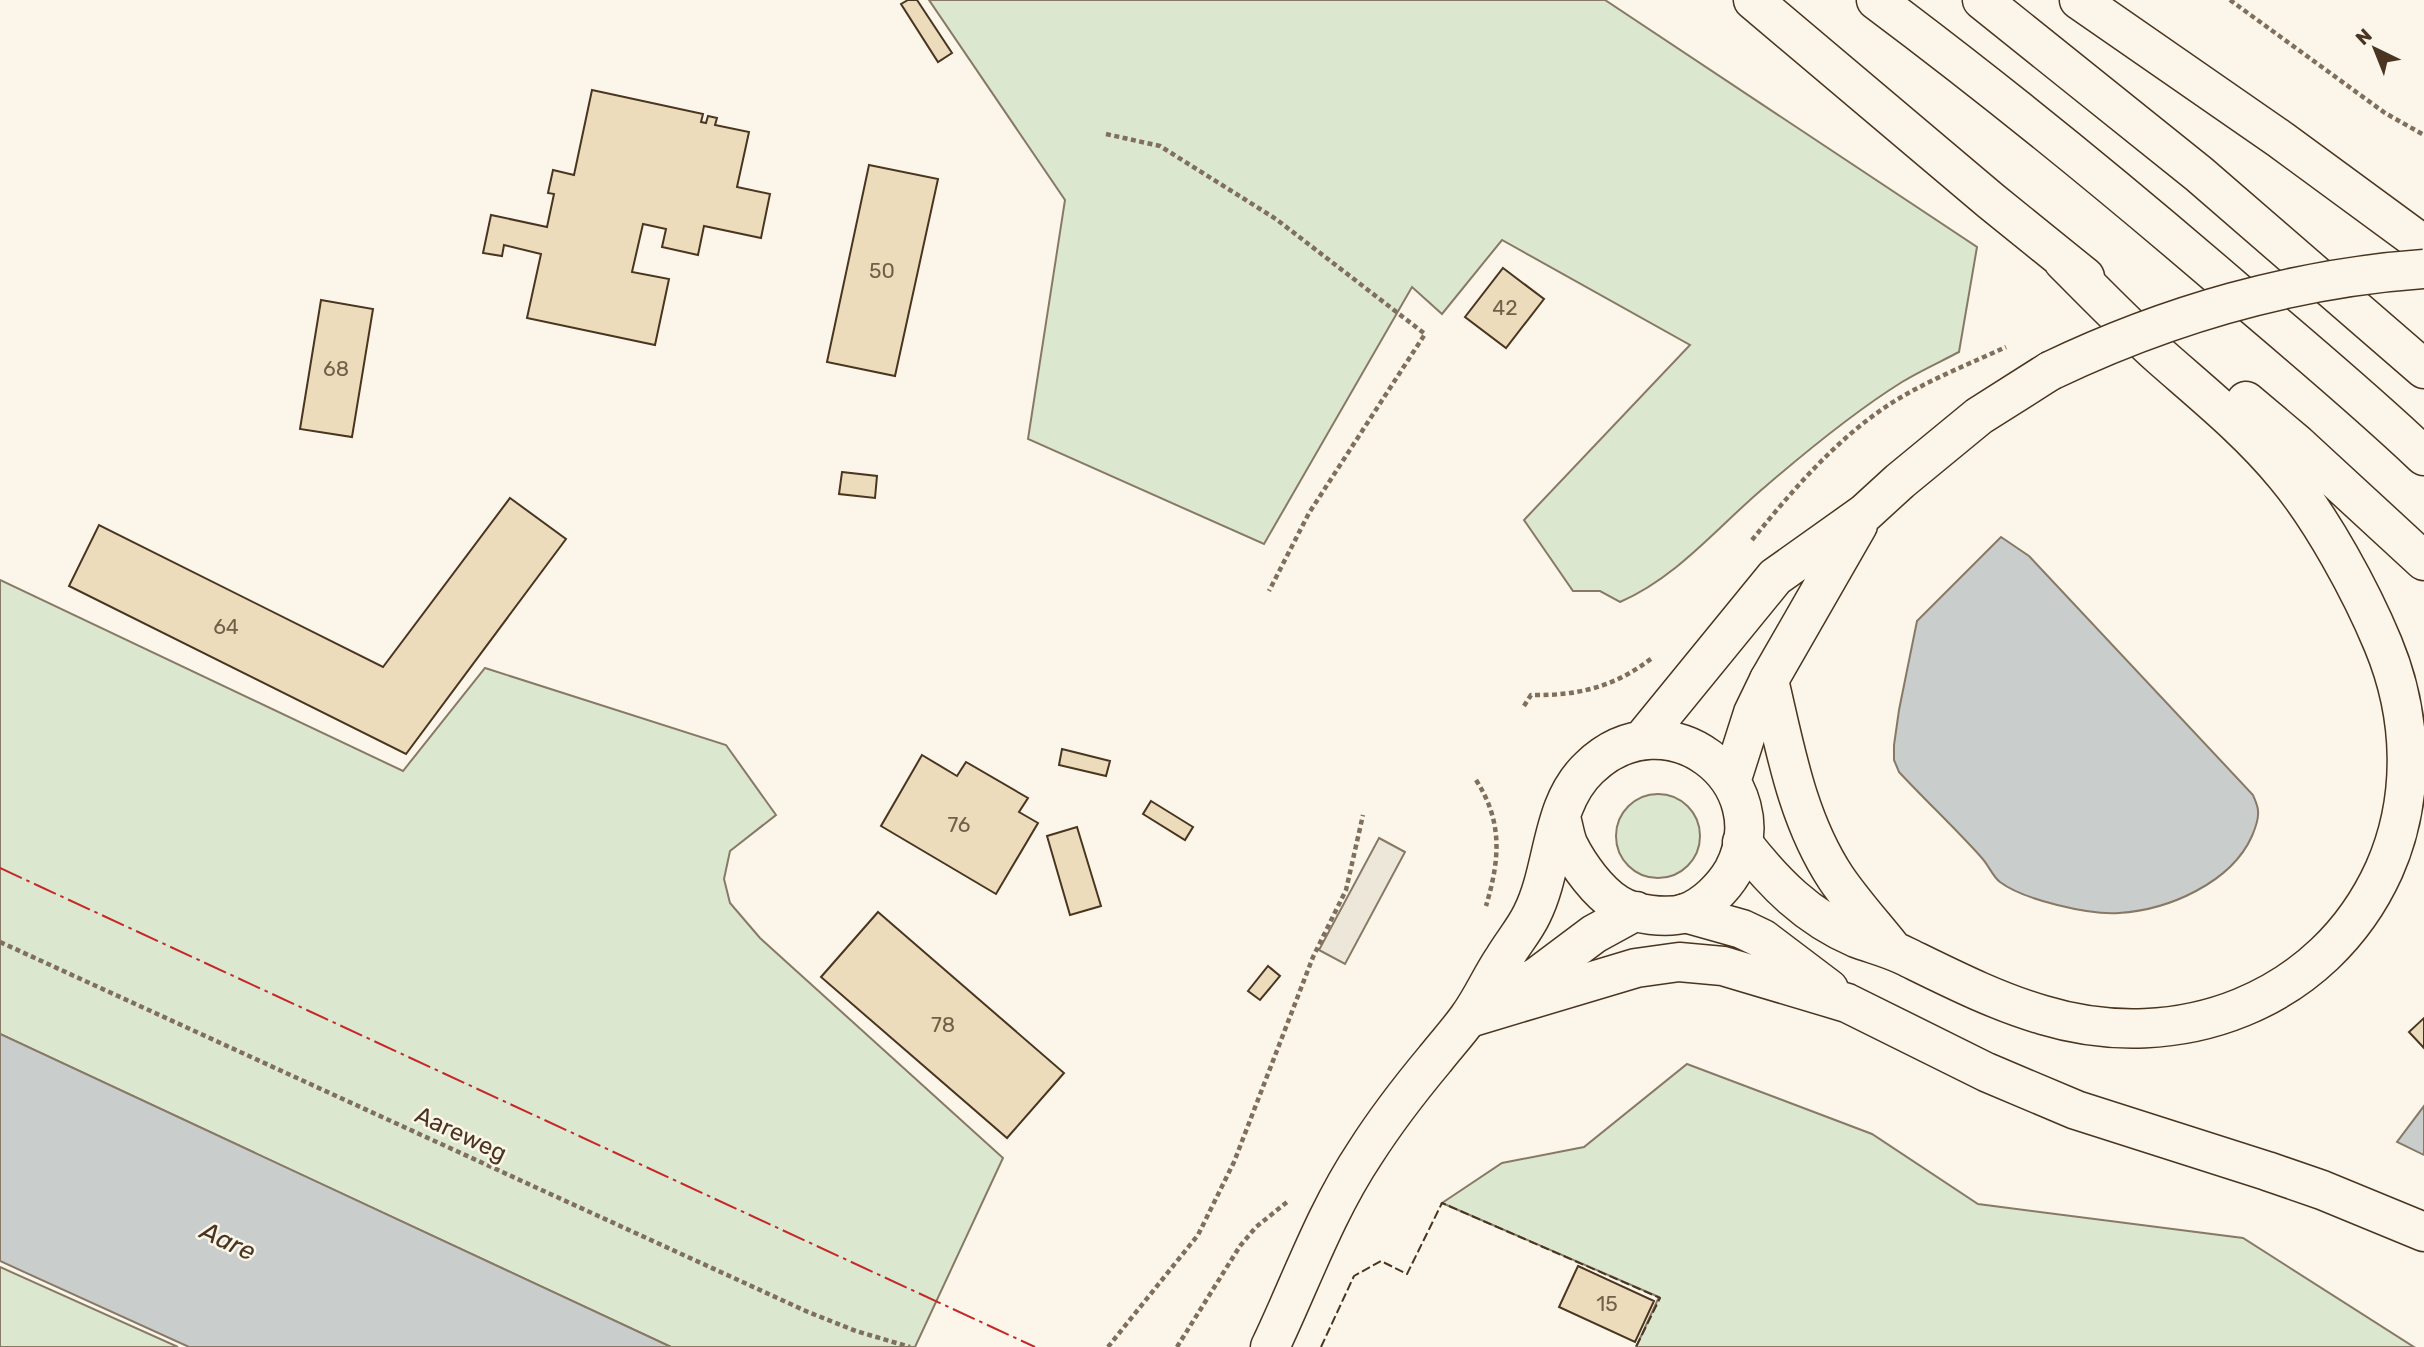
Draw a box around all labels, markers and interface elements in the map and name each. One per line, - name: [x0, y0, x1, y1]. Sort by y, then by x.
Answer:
- north arrow: [2340, 14, 2410, 84]
- text: N: [2351, 24, 2377, 50]
- house number: 50: [869, 258, 895, 283]
- house number: 42: [1492, 295, 1518, 320]
- house number: 68: [323, 356, 349, 381]
- house number: 64: [213, 614, 239, 639]
- house number: 76: [948, 812, 970, 837]
- house number: 78: [931, 1012, 955, 1037]
- street label: Aareweg: [411, 1101, 511, 1167]
- water label: Aare: [194, 1215, 261, 1268]
- house number: 15: [1596, 1291, 1618, 1316]

